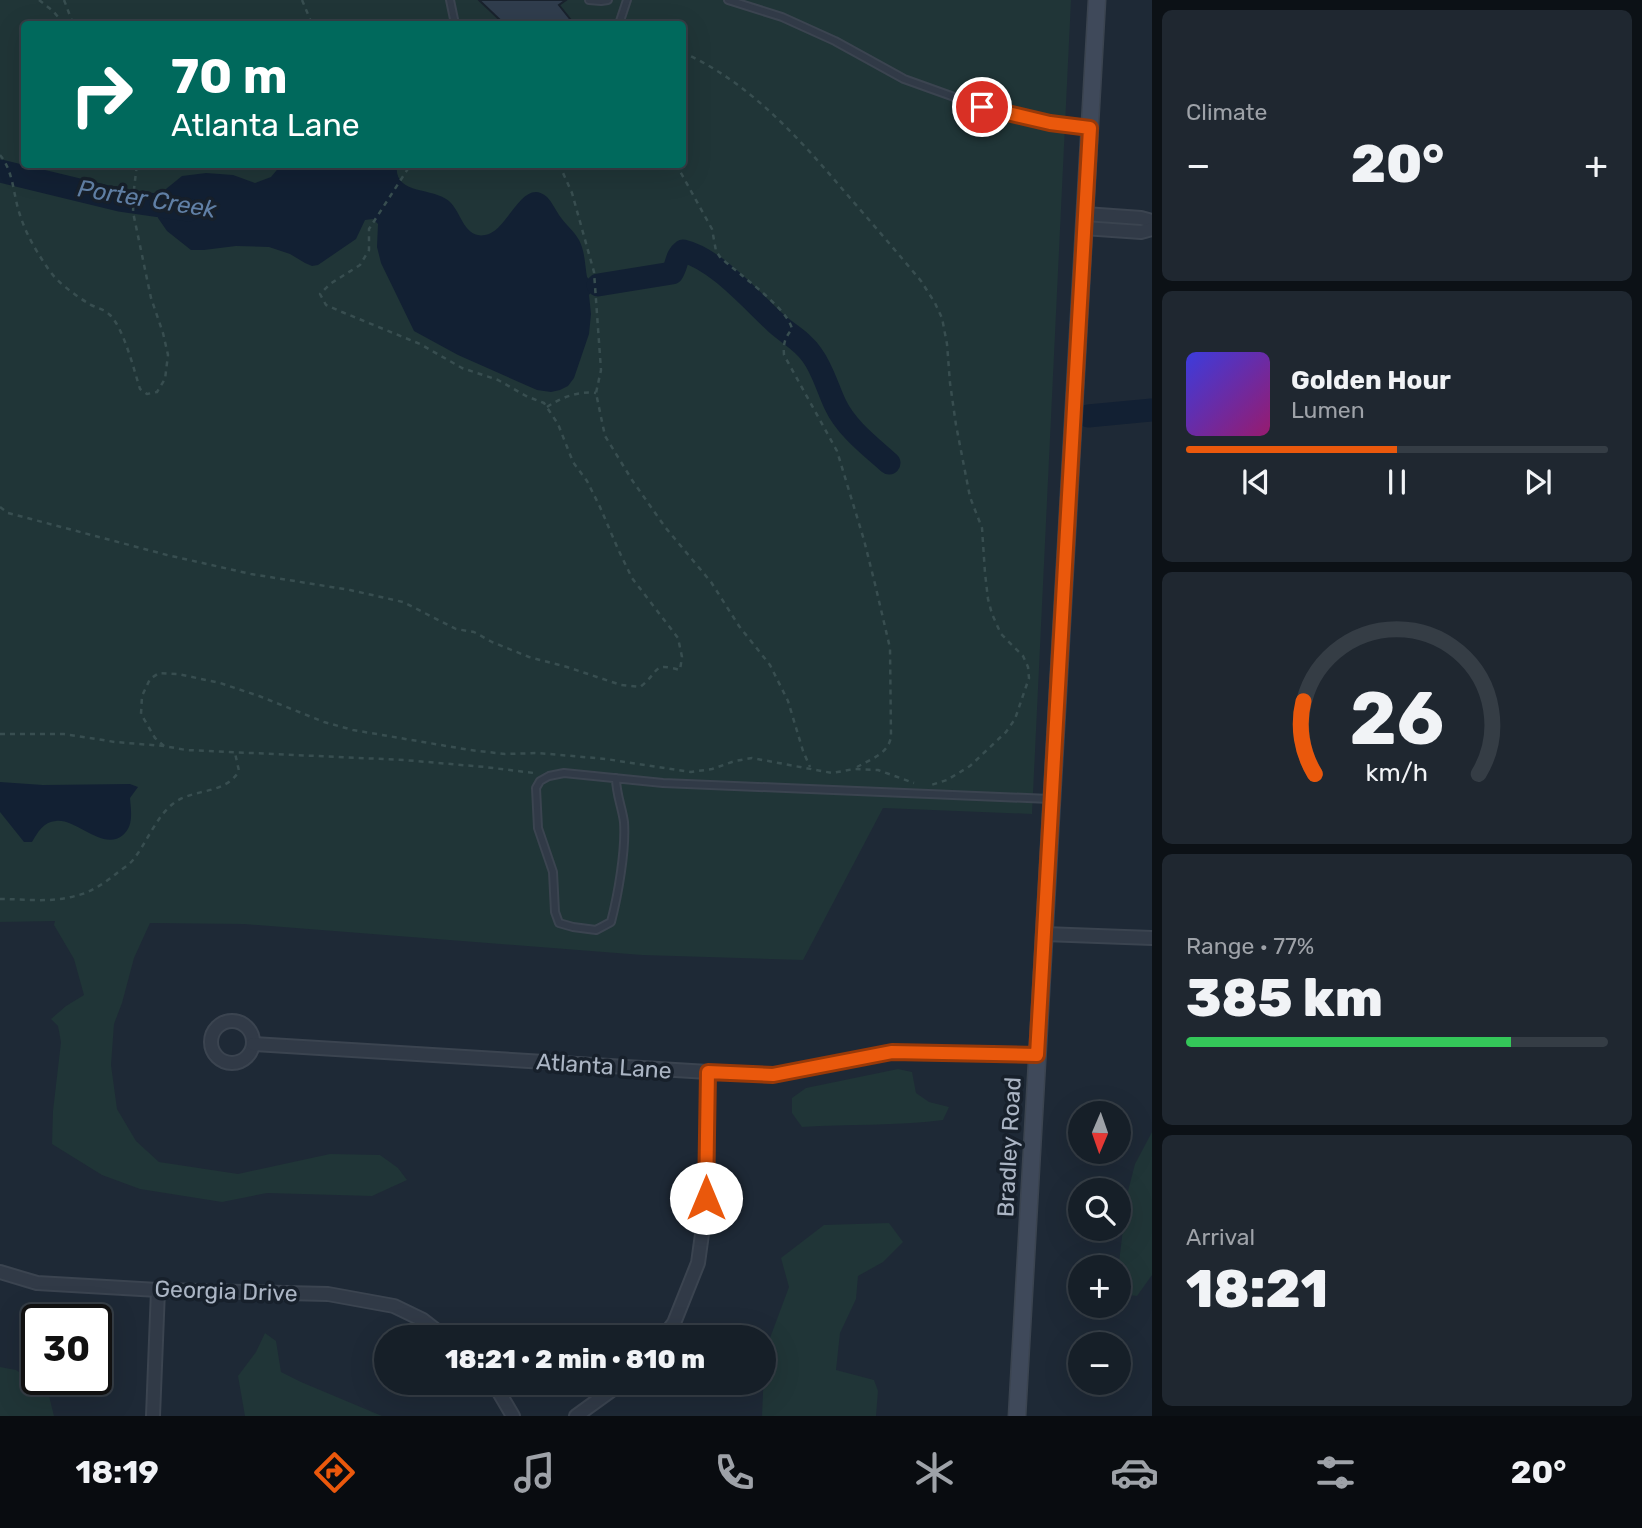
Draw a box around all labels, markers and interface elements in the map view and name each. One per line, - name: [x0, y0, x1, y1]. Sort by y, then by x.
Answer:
- text: 70 m: [171, 47, 288, 105]
- icon: right: [56, 49, 147, 140]
- pin: [952, 77, 1012, 137]
- icon: arrive: [963, 88, 1001, 126]
- text: Climate: [1186, 98, 1267, 126]
- text: Atlanta Lane: [171, 106, 360, 144]
- text: 20°: [1351, 133, 1444, 195]
- text: −: [1186, 142, 1211, 188]
- text: +: [1584, 142, 1608, 188]
- water label: Porter Creek: [76, 174, 219, 224]
- text: Golden Hour: [1291, 365, 1451, 396]
- text: Lumen: [1291, 396, 1365, 424]
- icon: previous: [1237, 463, 1275, 501]
- icon: pause: [1378, 463, 1416, 501]
- icon: next: [1519, 463, 1557, 501]
- text: 26: [1350, 676, 1444, 762]
- text: km/h: [1366, 758, 1428, 787]
- text: Range · 77%: [1186, 932, 1314, 960]
- text: 385 km: [1186, 967, 1383, 1029]
- street label: Atlanta Lane: [535, 1047, 673, 1085]
- street label: Bradley Road: [991, 1076, 1027, 1218]
- north arrow: [1068, 1101, 1130, 1164]
- map controls: [1068, 1101, 1131, 1395]
- position arrow: [669, 1161, 743, 1235]
- button: search: [1068, 1178, 1131, 1241]
- text: Arrival: [1186, 1223, 1255, 1251]
- button: +: [1068, 1255, 1131, 1318]
- text: 18:21: [1186, 1258, 1328, 1320]
- street label: Georgia Drive: [154, 1275, 298, 1307]
- speed limit sign: 30: [21, 1304, 112, 1395]
- button: −: [1068, 1332, 1131, 1395]
- text: 18:21 · 2 min · 810 m: [445, 1344, 705, 1375]
- icon: directions: [310, 1448, 359, 1497]
- icon: music: [510, 1448, 559, 1497]
- icon: phone: [710, 1448, 759, 1497]
- icon: climate: [910, 1448, 959, 1497]
- icon: car: [1110, 1448, 1159, 1497]
- icon: filters: [1311, 1448, 1360, 1497]
- text: 18:19: [76, 1453, 159, 1491]
- text: 20°: [1511, 1453, 1566, 1491]

